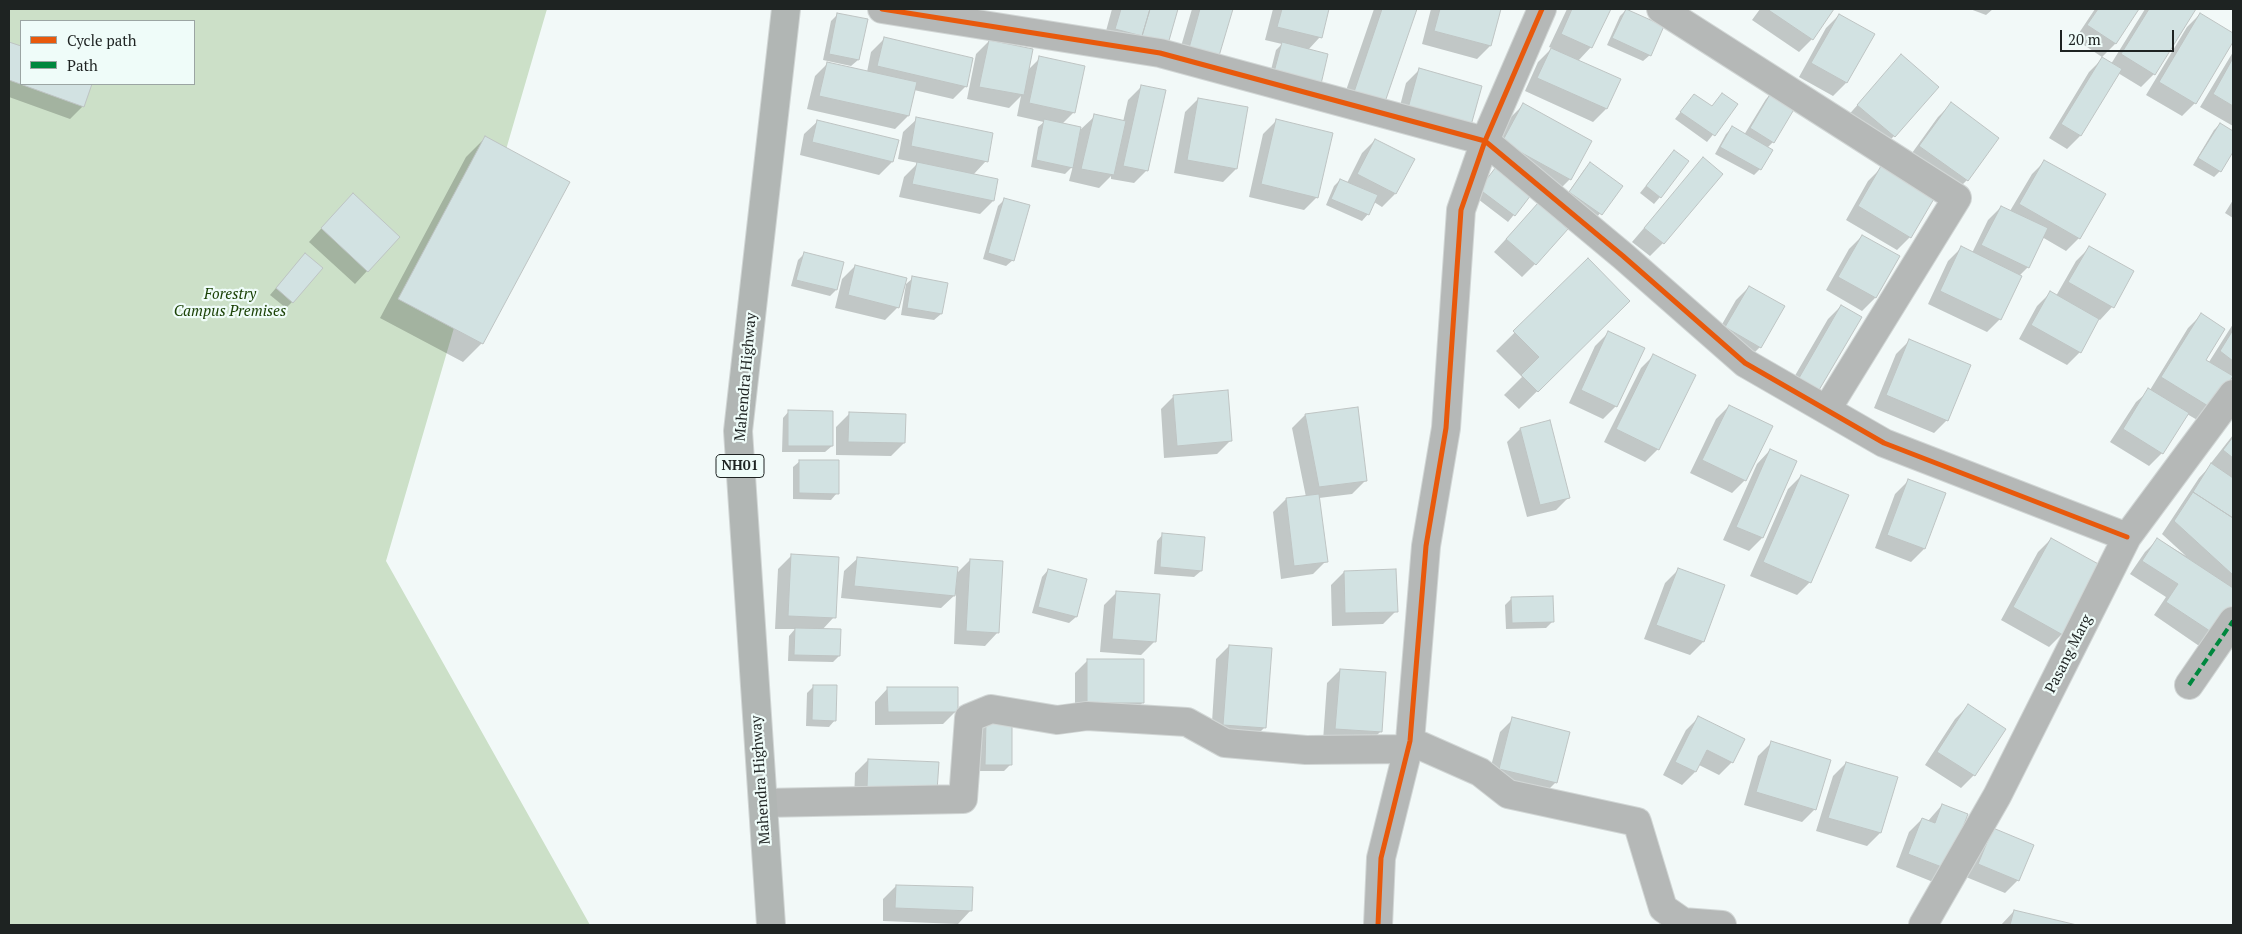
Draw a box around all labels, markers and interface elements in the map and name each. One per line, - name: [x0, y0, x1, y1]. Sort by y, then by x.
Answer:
- legend: [20, 20, 195, 85]
- scale bar: [2062, 20, 2176, 52]
- text: 20 m: [2068, 29, 2101, 49]
- text: Cycle path: [67, 30, 137, 50]
- text: Path: [67, 55, 98, 75]
- park label: Forestry Campus Premises: [174, 286, 286, 321]
- street label: Mahendra Highway: [731, 312, 761, 442]
- road number: NH01: [716, 454, 764, 478]
- street label: Pasang Marg: [2042, 612, 2096, 696]
- street label: Mahendra Highway: [748, 715, 774, 845]

